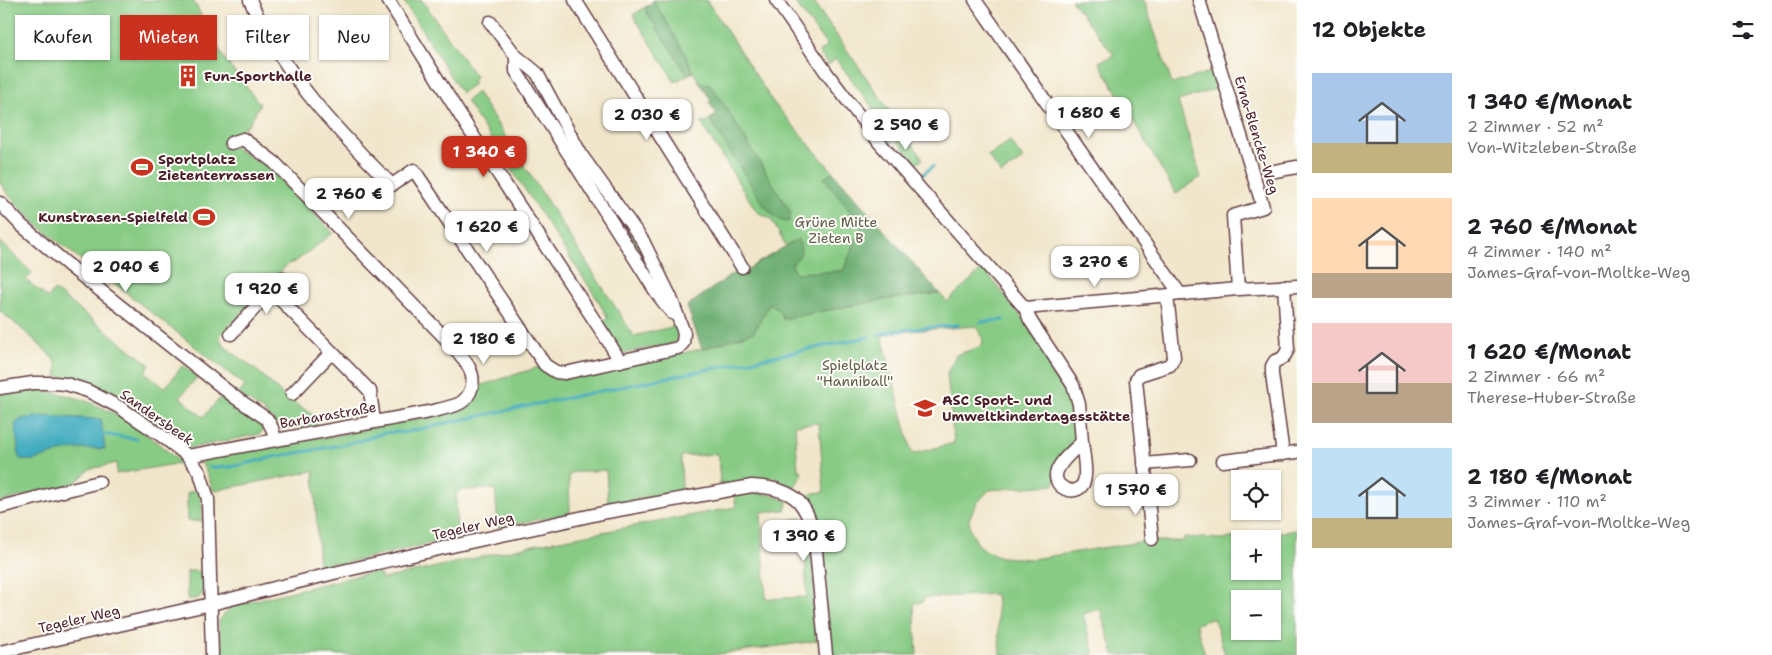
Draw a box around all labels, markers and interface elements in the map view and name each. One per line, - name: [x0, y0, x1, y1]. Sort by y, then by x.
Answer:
- chip: Kaufen: [15, 15, 110, 60]
- chip: Mieten: [120, 15, 217, 60]
- chip: Filter: [227, 15, 309, 60]
- chip: Neu: [319, 15, 389, 60]
- text: 12 Objekte: [1312, 16, 1426, 44]
- icon: filters: [1729, 16, 1757, 44]
- building icon: Fun-Sporthalle: [175, 63, 201, 89]
- place label: Fun-Sporthalle: [204, 67, 312, 85]
- street label: Erna-Blencke-Weg: [1230, 74, 1284, 196]
- text: 1 340 €/Monat: [1467, 88, 1632, 116]
- icon: home: [1352, 93, 1412, 153]
- pin: 1 680 €: [1043, 96, 1135, 139]
- pin: 2 030 €: [601, 98, 693, 141]
- text: 1 680 €: [1058, 102, 1120, 123]
- text: 2 030 €: [614, 104, 680, 125]
- pin: 2 590 €: [860, 108, 952, 151]
- text: 2 590 €: [873, 114, 939, 135]
- text: 2 Zimmer · 52 m²: [1467, 116, 1604, 137]
- pin: 1 340 €: [438, 136, 530, 178]
- text: Von-Witzleben-Straße: [1467, 137, 1637, 158]
- text: 1 340 €: [453, 141, 515, 162]
- place label: Sportplatz Zietenterrassen: [158, 150, 275, 184]
- sports icon: Sportplatz Zietenterrassen: [129, 154, 155, 180]
- pin: 2 760 €: [303, 178, 395, 220]
- text: 2 760 €: [316, 183, 382, 204]
- sports icon: Kunstrasen-Spielfeld: [191, 204, 217, 230]
- place label: Kunstrasen-Spielfeld: [38, 208, 188, 226]
- pin: 1 620 €: [441, 210, 533, 253]
- park label: Grüne Mitte Zieten B: [795, 213, 877, 247]
- text: 2 760 €/Monat: [1467, 213, 1637, 241]
- text: 1 620 €: [456, 216, 518, 237]
- icon: home: [1352, 218, 1412, 278]
- text: 4 Zimmer · 140 m²: [1467, 241, 1612, 262]
- pin: 3 270 €: [1049, 246, 1141, 288]
- pin: 2 040 €: [80, 250, 172, 293]
- text: 3 270 €: [1062, 251, 1128, 272]
- text: 2 040 €: [93, 256, 159, 277]
- text: James-Graf-von-Moltke-Weg: [1467, 262, 1690, 283]
- pin: 1 920 €: [221, 272, 313, 315]
- text: 1 920 €: [236, 278, 298, 299]
- pin: 2 180 €: [438, 322, 530, 365]
- text: 2 180 €: [453, 328, 515, 349]
- text: 1 620 €/Monat: [1467, 338, 1631, 366]
- icon: home: [1352, 343, 1412, 403]
- park label: Spielplatz "Hanniball": [817, 356, 893, 390]
- text: 2 Zimmer · 66 m²: [1467, 366, 1605, 387]
- street label: Sandersbeek: [117, 385, 197, 449]
- text: Therese-Huber-Straße: [1467, 387, 1636, 408]
- place label: ASC Sport- und Umweltkindertagesstätte: [942, 391, 1130, 425]
- school or university icon: ASC Sport- und Umweltkindertagesstätte: [912, 395, 938, 421]
- street label: Barbarastraße: [278, 398, 378, 432]
- text: 2 180 €/Monat: [1467, 463, 1632, 491]
- icon: home: [1352, 468, 1412, 528]
- map controls: [1231, 470, 1281, 640]
- button: locate: [1231, 470, 1281, 520]
- pin: 1 570 €: [1090, 474, 1182, 516]
- text: 1 570 €: [1105, 479, 1167, 500]
- text: 3 Zimmer · 110 m²: [1467, 491, 1607, 512]
- street label: Tegeler Weg: [430, 508, 516, 544]
- text: James-Graf-von-Moltke-Weg: [1467, 512, 1690, 533]
- pin: 1 390 €: [758, 520, 850, 562]
- text: 1 390 €: [773, 525, 835, 546]
- button: +: [1231, 530, 1281, 580]
- button: −: [1231, 590, 1281, 640]
- street label: Tegeler Weg: [36, 601, 122, 637]

